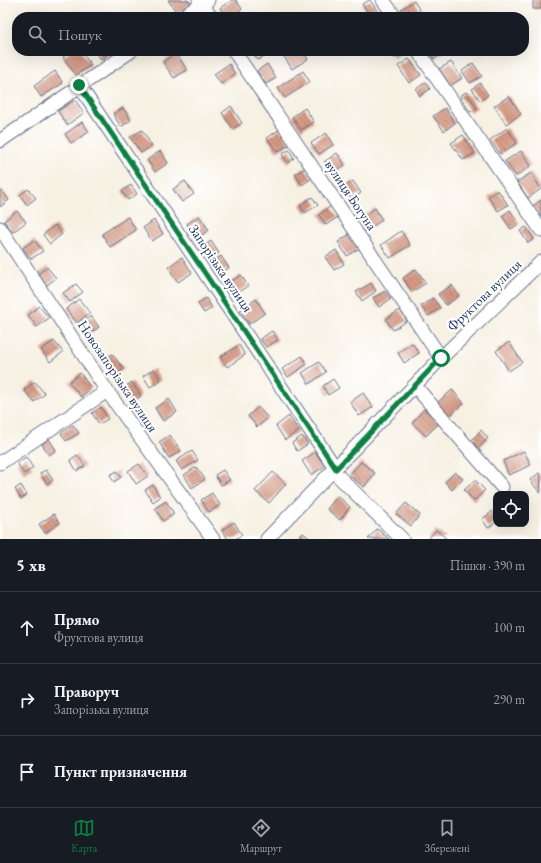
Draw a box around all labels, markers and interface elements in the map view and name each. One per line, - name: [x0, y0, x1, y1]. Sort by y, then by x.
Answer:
- search box: [12, 12, 529, 56]
- icon: search: [26, 23, 48, 45]
- text: Пошук: [58, 25, 102, 44]
- route end: [70, 76, 88, 94]
- street label: вулиця Богуна: [321, 156, 381, 234]
- street label: Запорізька вулиця: [185, 221, 257, 315]
- street label: Фруктова вулиця: [443, 255, 525, 335]
- street label: Новозапорізька вулиця: [74, 317, 162, 435]
- route start: [432, 349, 450, 367]
- map controls: [493, 491, 529, 527]
- button: locate: [493, 491, 529, 527]
- text: 5 хв: [16, 554, 46, 576]
- text: Пішки · 390 m: [450, 557, 525, 574]
- text: Прямо: [54, 610, 99, 629]
- icon: ahead: [16, 617, 38, 639]
- text: 100 m: [494, 619, 525, 636]
- text: Фруктова вулиця: [54, 629, 144, 646]
- text: Праворуч: [54, 682, 119, 701]
- icon: right: [16, 689, 38, 711]
- text: 290 m: [494, 691, 525, 708]
- text: Запорізька вулиця: [54, 701, 149, 718]
- icon: arrive: [16, 761, 38, 783]
- text: Пункт призначення: [54, 762, 187, 781]
- tab: Карта: [71, 817, 98, 855]
- tab: Маршрут: [240, 817, 282, 855]
- tab: Збережені: [425, 817, 470, 855]

